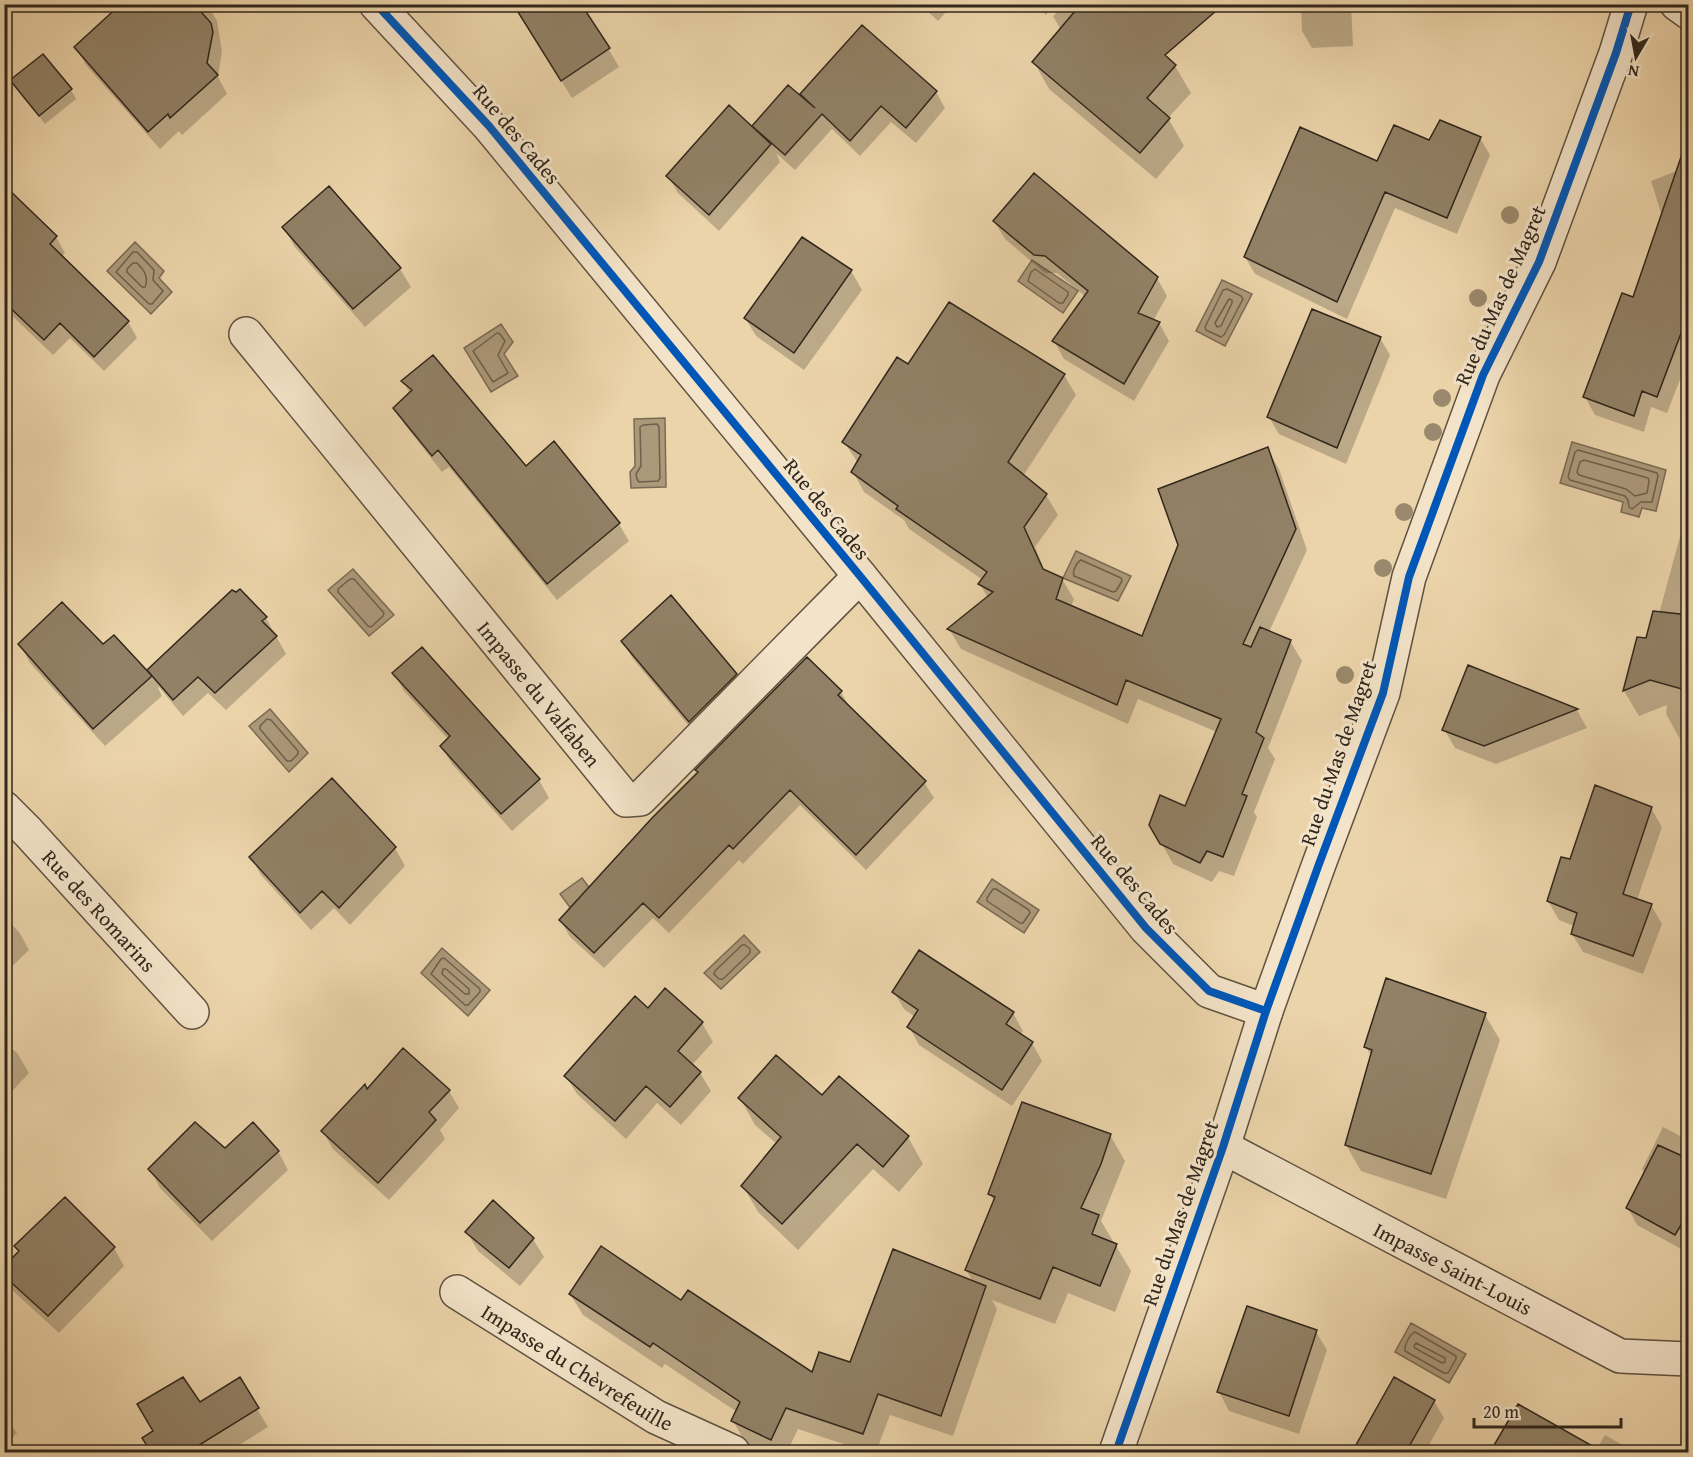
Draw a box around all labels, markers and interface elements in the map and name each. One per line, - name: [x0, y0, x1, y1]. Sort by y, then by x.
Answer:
- north arrow: [1606, 27, 1666, 87]
- text: N: [1626, 59, 1641, 85]
- street label: Rue des Cades: [466, 77, 568, 191]
- street label: Rue du Mas de Magret: [1446, 199, 1554, 390]
- street label: Rue des Cades: [776, 452, 878, 566]
- street label: Impasse du Valfaben: [470, 614, 609, 774]
- street label: Rue du Mas de Magret: [1292, 656, 1384, 850]
- street label: Rue des Cades: [1084, 827, 1186, 941]
- street label: Rue des Romarins: [35, 842, 164, 979]
- street label: Rue du Mas de Magret: [1134, 1116, 1226, 1310]
- street label: Impasse Saint-Louis: [1368, 1214, 1538, 1323]
- street label: Impasse du Chèvrefeuille: [476, 1296, 678, 1438]
- scale bar: [1474, 1391, 1621, 1429]
- text: 20 m: [1483, 1398, 1519, 1425]

